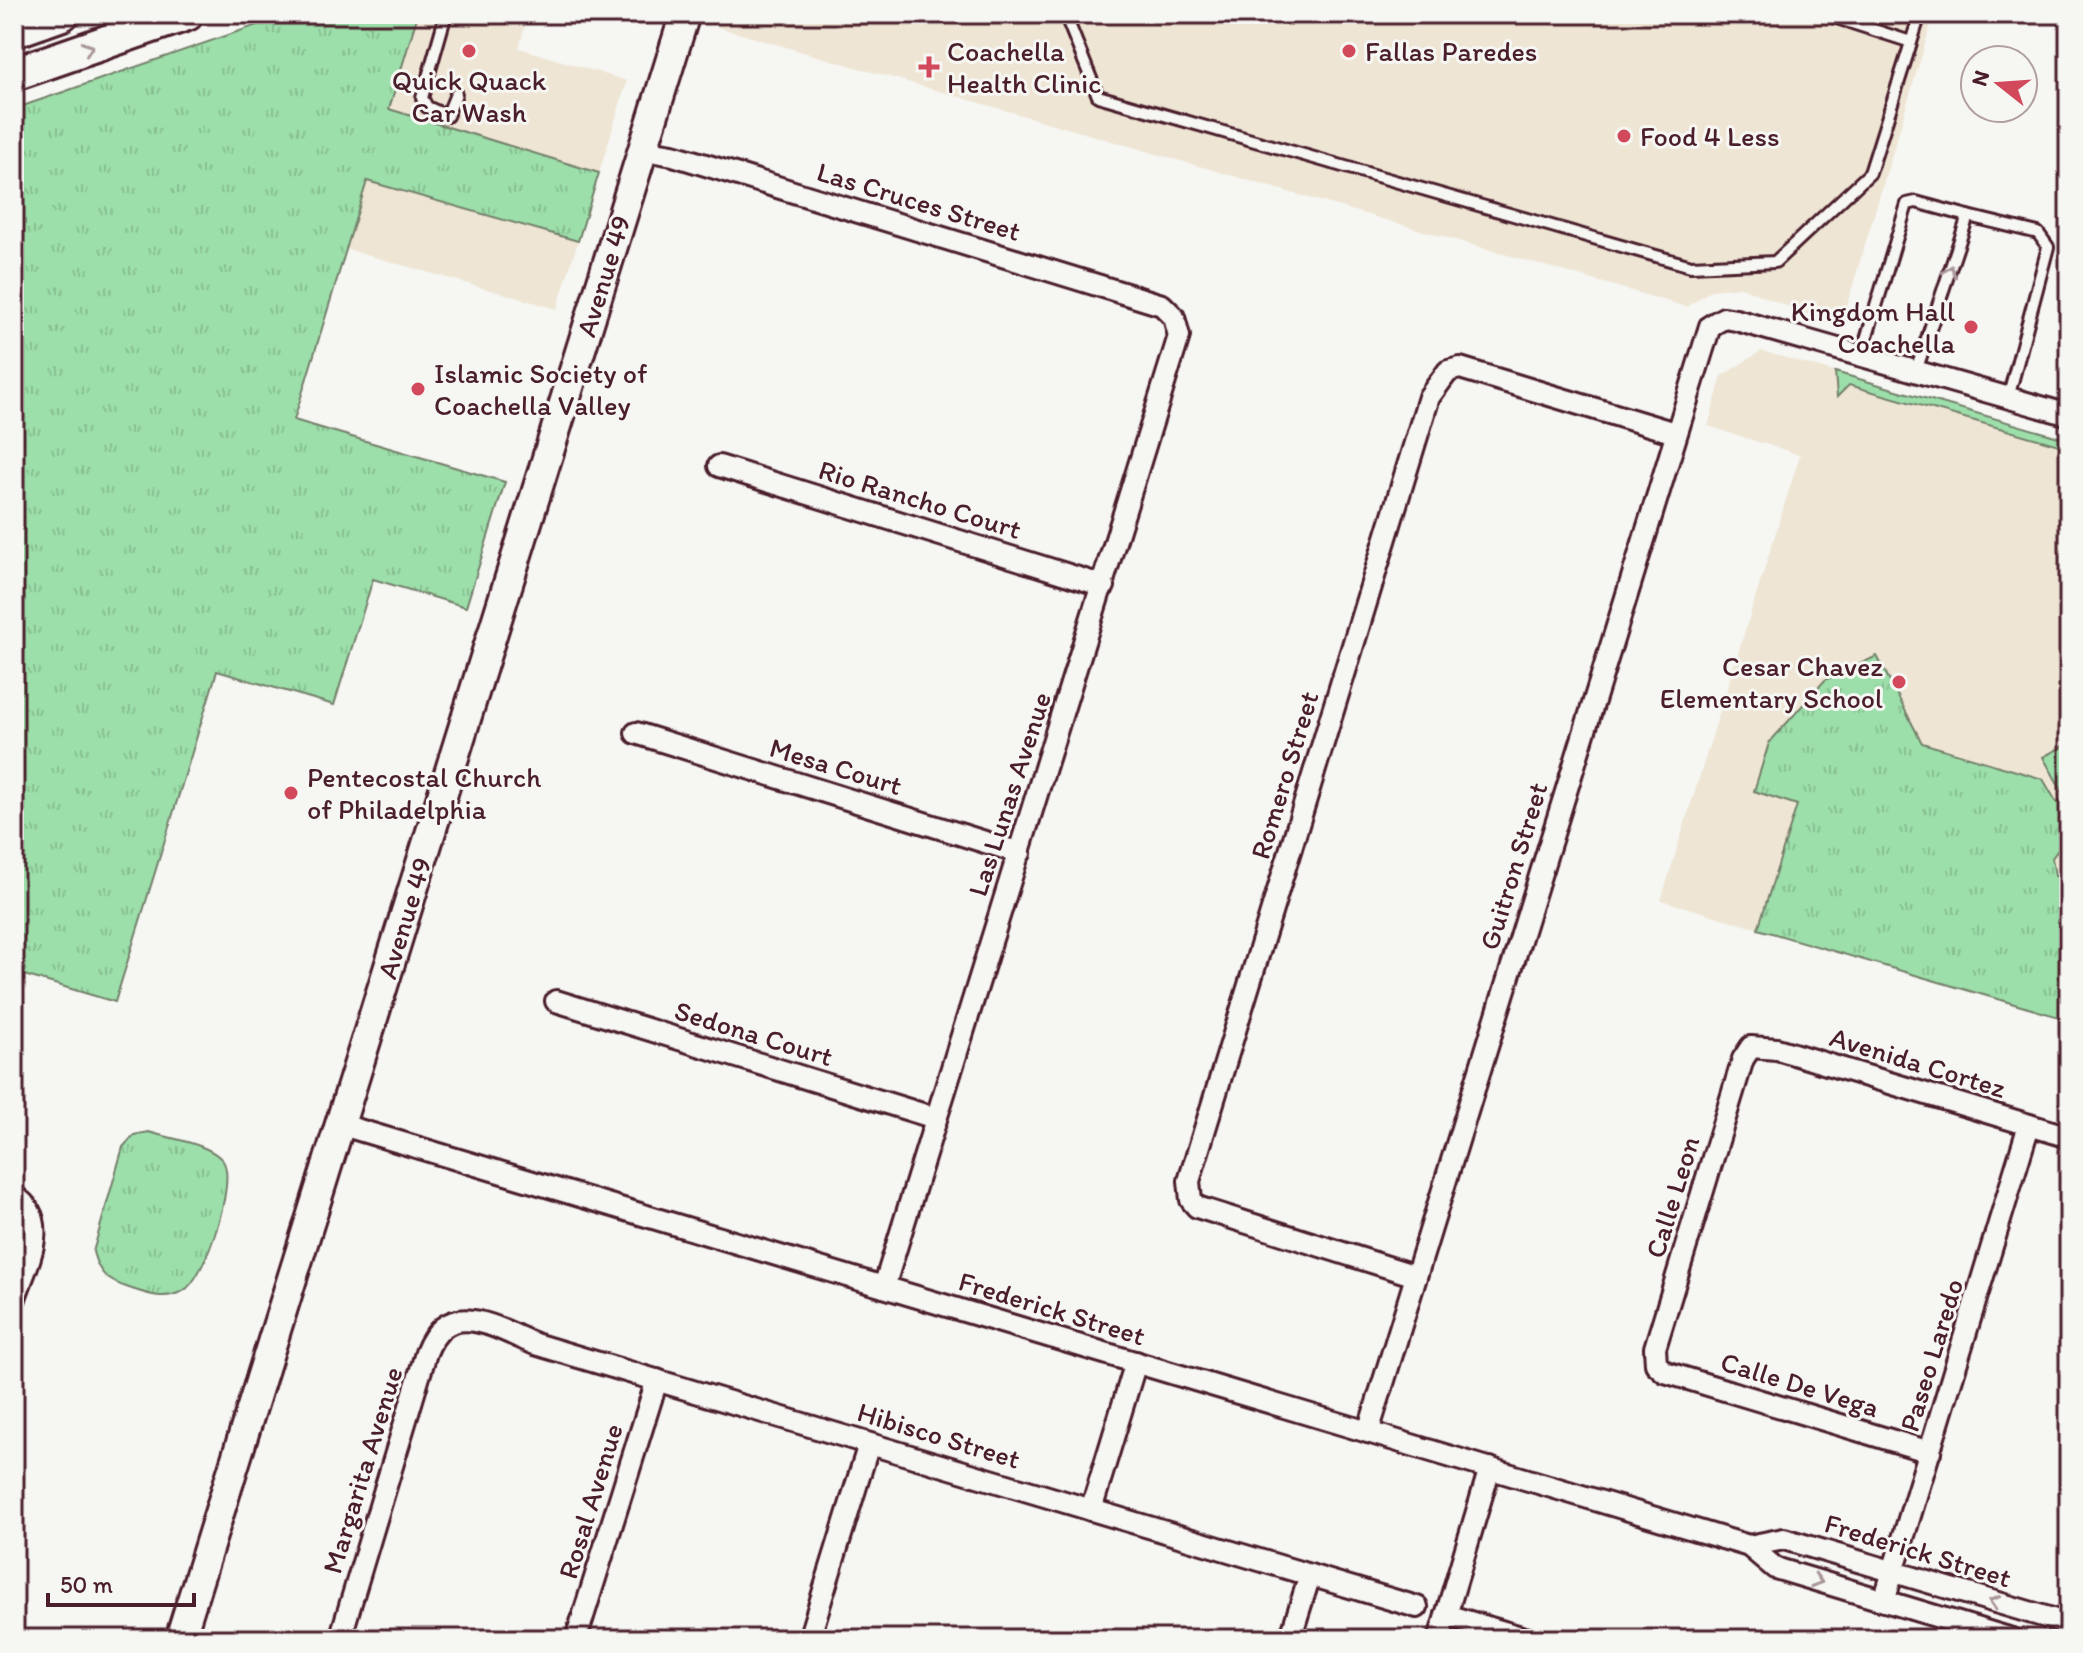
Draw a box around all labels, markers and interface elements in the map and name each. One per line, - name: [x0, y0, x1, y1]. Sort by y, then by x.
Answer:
- place label: Coachella Health Clinic: [947, 34, 1101, 100]
- place label: Fallas Paredes: [1365, 34, 1537, 68]
- one-way arrow: [80, 42, 94, 58]
- marker: Quick Quack Car Wash: [460, 42, 478, 60]
- marker: Fallas Paredes: [1340, 42, 1358, 60]
- north arrow: [1959, 44, 2039, 124]
- marker: Coachella Health Clinic: [918, 56, 940, 78]
- place label: Quick Quack Car Wash: [392, 63, 547, 129]
- text: N: [1965, 67, 1995, 89]
- place label: Food 4 Less: [1640, 119, 1780, 153]
- marker: Food 4 Less: [1615, 127, 1633, 145]
- street label: Las Cruces Street: [813, 154, 1025, 248]
- street label: Avenue 49: [568, 211, 638, 341]
- one-way arrow: [1941, 265, 1957, 278]
- place label: Kingdom Hall Coachella: [1791, 294, 1955, 360]
- marker: Kingdom Hall Coachella: [1962, 318, 1980, 336]
- place label: Islamic Society of Coachella Valley: [434, 356, 648, 422]
- marker: Islamic Society of Coachella Valley: [409, 380, 427, 398]
- street label: Rio Rancho Court: [815, 452, 1025, 546]
- place label: Cesar Chavez Elementary School: [1660, 649, 1883, 715]
- marker: Cesar Chavez Elementary School: [1890, 673, 1908, 691]
- street label: Romero Street: [1242, 687, 1326, 863]
- street label: Las Lunas Avenue: [960, 688, 1058, 900]
- street label: Mesa Court: [766, 730, 906, 802]
- place label: Pentecostal Church of Philadelphia: [307, 760, 541, 826]
- street label: Guitron Street: [1471, 778, 1555, 954]
- marker: Pentecostal Church of Philadelphia: [282, 784, 300, 802]
- street label: Avenue 49: [369, 853, 439, 983]
- street label: Sedona Court: [671, 993, 837, 1073]
- street label: Avenida Cortez: [1826, 1019, 2010, 1105]
- street label: Calle Leon: [1637, 1132, 1707, 1262]
- street label: Frederick Street: [955, 1263, 1149, 1353]
- street label: Paseo Laredo: [1892, 1274, 1970, 1436]
- street label: Calle De Vega: [1717, 1344, 1883, 1424]
- street label: Margarita Avenue: [314, 1363, 410, 1577]
- street label: Hibisco Street: [854, 1394, 1024, 1476]
- street label: Rosal Avenue: [550, 1419, 630, 1583]
- street label: Frederick Street: [1821, 1505, 2015, 1595]
- scale bar: [48, 1557, 194, 1607]
- text: 50 m: [60, 1570, 113, 1599]
- one-way arrow: [1809, 1572, 1823, 1588]
- one-way arrow: [1988, 1595, 2002, 1611]

